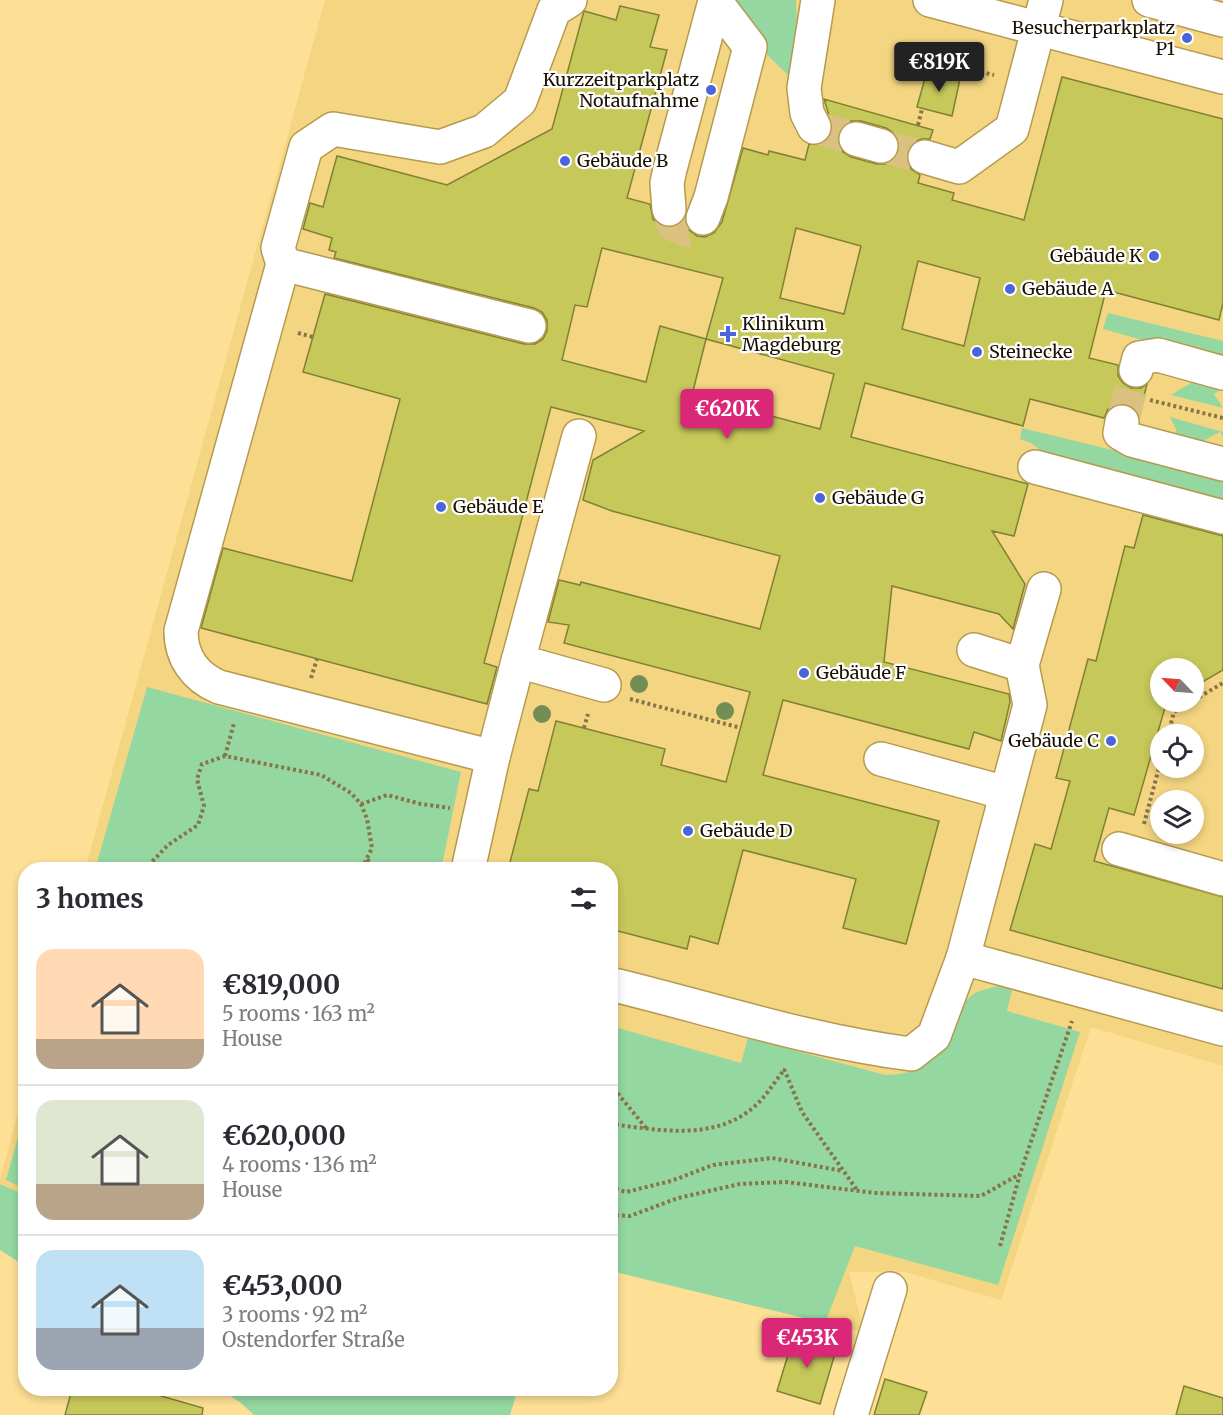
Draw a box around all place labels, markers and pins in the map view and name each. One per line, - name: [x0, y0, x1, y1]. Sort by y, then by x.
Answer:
- place label: Besucherparkplatz P1: [1012, 16, 1175, 60]
- marker: Besucherparkplatz P1: [1180, 31, 1194, 45]
- pin: €819K: [897, 42, 981, 93]
- place label: Kurzzeitparkplatz Notaufnahme: [543, 68, 699, 112]
- marker: Kurzzeitparkplatz Notaufnahme: [704, 83, 718, 97]
- place label: Gebäude B: [577, 149, 668, 172]
- marker: Gebäude B: [558, 154, 572, 168]
- place label: Gebäude K: [1050, 244, 1142, 267]
- marker: Gebäude K: [1147, 249, 1161, 263]
- place label: Gebäude A: [1022, 277, 1114, 300]
- marker: Gebäude A: [1003, 282, 1017, 296]
- place label: Klinikum Magdeburg: [742, 312, 841, 356]
- marker: Klinikum Magdeburg: [719, 325, 737, 343]
- place label: Steinecke: [989, 340, 1072, 363]
- marker: Steinecke: [970, 345, 984, 359]
- pin: €620K: [685, 389, 769, 440]
- place label: Gebäude G: [832, 486, 924, 509]
- marker: Gebäude G: [813, 491, 827, 505]
- place label: Gebäude E: [453, 495, 544, 518]
- marker: Gebäude E: [434, 500, 448, 514]
- place label: Gebäude F: [816, 661, 906, 684]
- marker: Gebäude F: [797, 666, 811, 680]
- place label: Gebäude C: [1008, 729, 1099, 752]
- marker: Gebäude C: [1104, 734, 1118, 748]
- place label: Gebäude D: [700, 819, 793, 842]
- marker: Gebäude D: [681, 824, 695, 838]
- pin: €453K: [765, 1318, 849, 1369]

